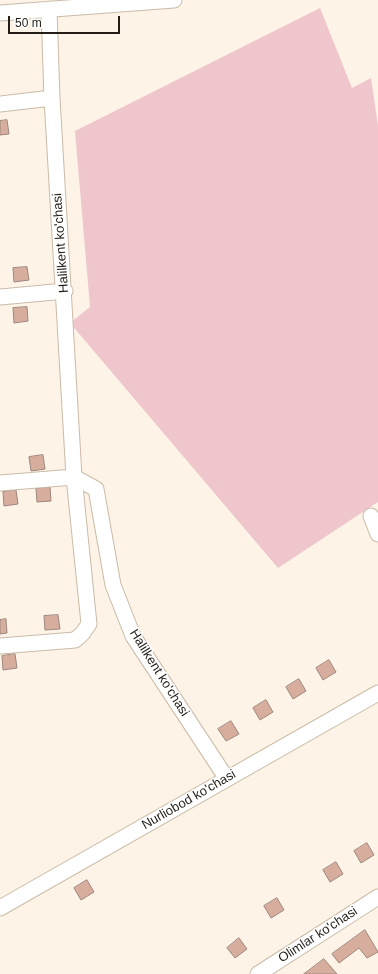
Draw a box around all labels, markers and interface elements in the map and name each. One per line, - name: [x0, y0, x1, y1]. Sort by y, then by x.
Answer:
- scale bar: [10, 8, 122, 34]
- text: 50 m: [15, 16, 42, 30]
- street label: Halilkent ko'chasi: [50, 193, 72, 293]
- street label: Halilkent ko'chasi: [126, 626, 192, 720]
- street label: Nurliobod ko'chasi: [139, 767, 239, 833]
- street label: Olimlar ko'chasi: [275, 904, 361, 966]

